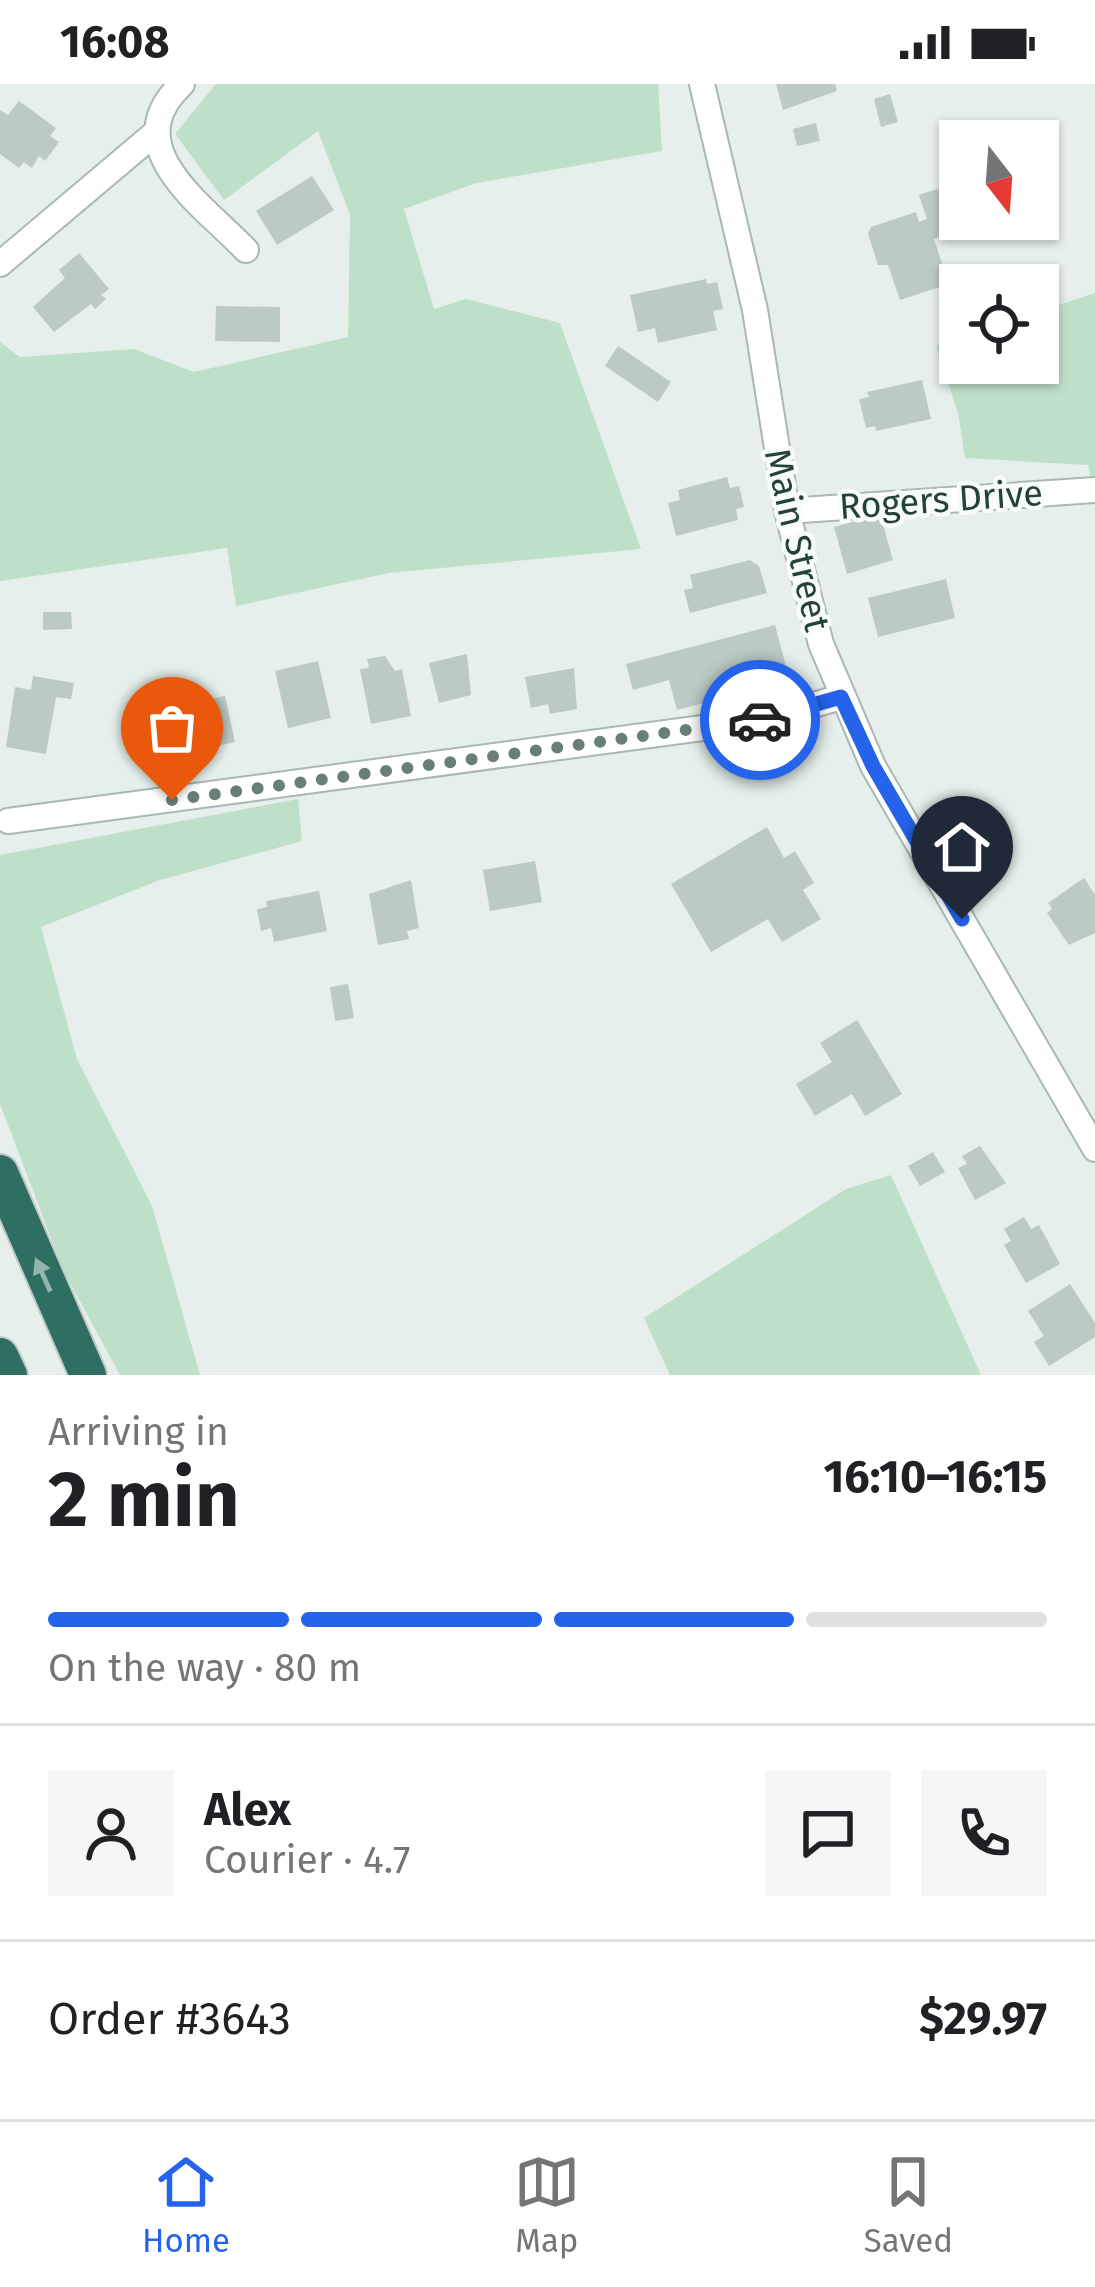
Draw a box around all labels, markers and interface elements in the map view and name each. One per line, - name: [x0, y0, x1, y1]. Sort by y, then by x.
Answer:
- text: 16:08: [60, 15, 170, 69]
- north arrow: [939, 120, 1059, 240]
- map controls: [939, 120, 1059, 384]
- button: locate: [939, 264, 1059, 384]
- street label: Main Street: [755, 444, 839, 636]
- street label: Rogers Drive: [838, 471, 1044, 529]
- courier: [700, 660, 820, 780]
- pin: [121, 677, 223, 800]
- icon: car: [727, 687, 793, 753]
- icon: bag: [139, 695, 205, 761]
- pin: [911, 796, 1013, 919]
- icon: home: [929, 814, 995, 880]
- one-way arrow: [33, 1257, 53, 1292]
- text: Arriving in: [48, 1409, 229, 1455]
- text: 16:10–16:15: [823, 1450, 1047, 1504]
- text: 2 min: [48, 1453, 240, 1547]
- text: On the way · 80 m: [48, 1645, 361, 1691]
- button: person: [48, 1770, 174, 1896]
- button: chat: [765, 1770, 891, 1896]
- button: phone: [921, 1770, 1047, 1896]
- text: Alex: [204, 1783, 291, 1837]
- text: Courier · 4.7: [204, 1837, 410, 1883]
- text: Order #3643: [48, 1992, 291, 2046]
- text: $29.97: [919, 1992, 1047, 2046]
- tab: Home: [142, 2149, 230, 2261]
- tab: Map: [514, 2149, 580, 2261]
- tab: Saved: [864, 2149, 953, 2261]

